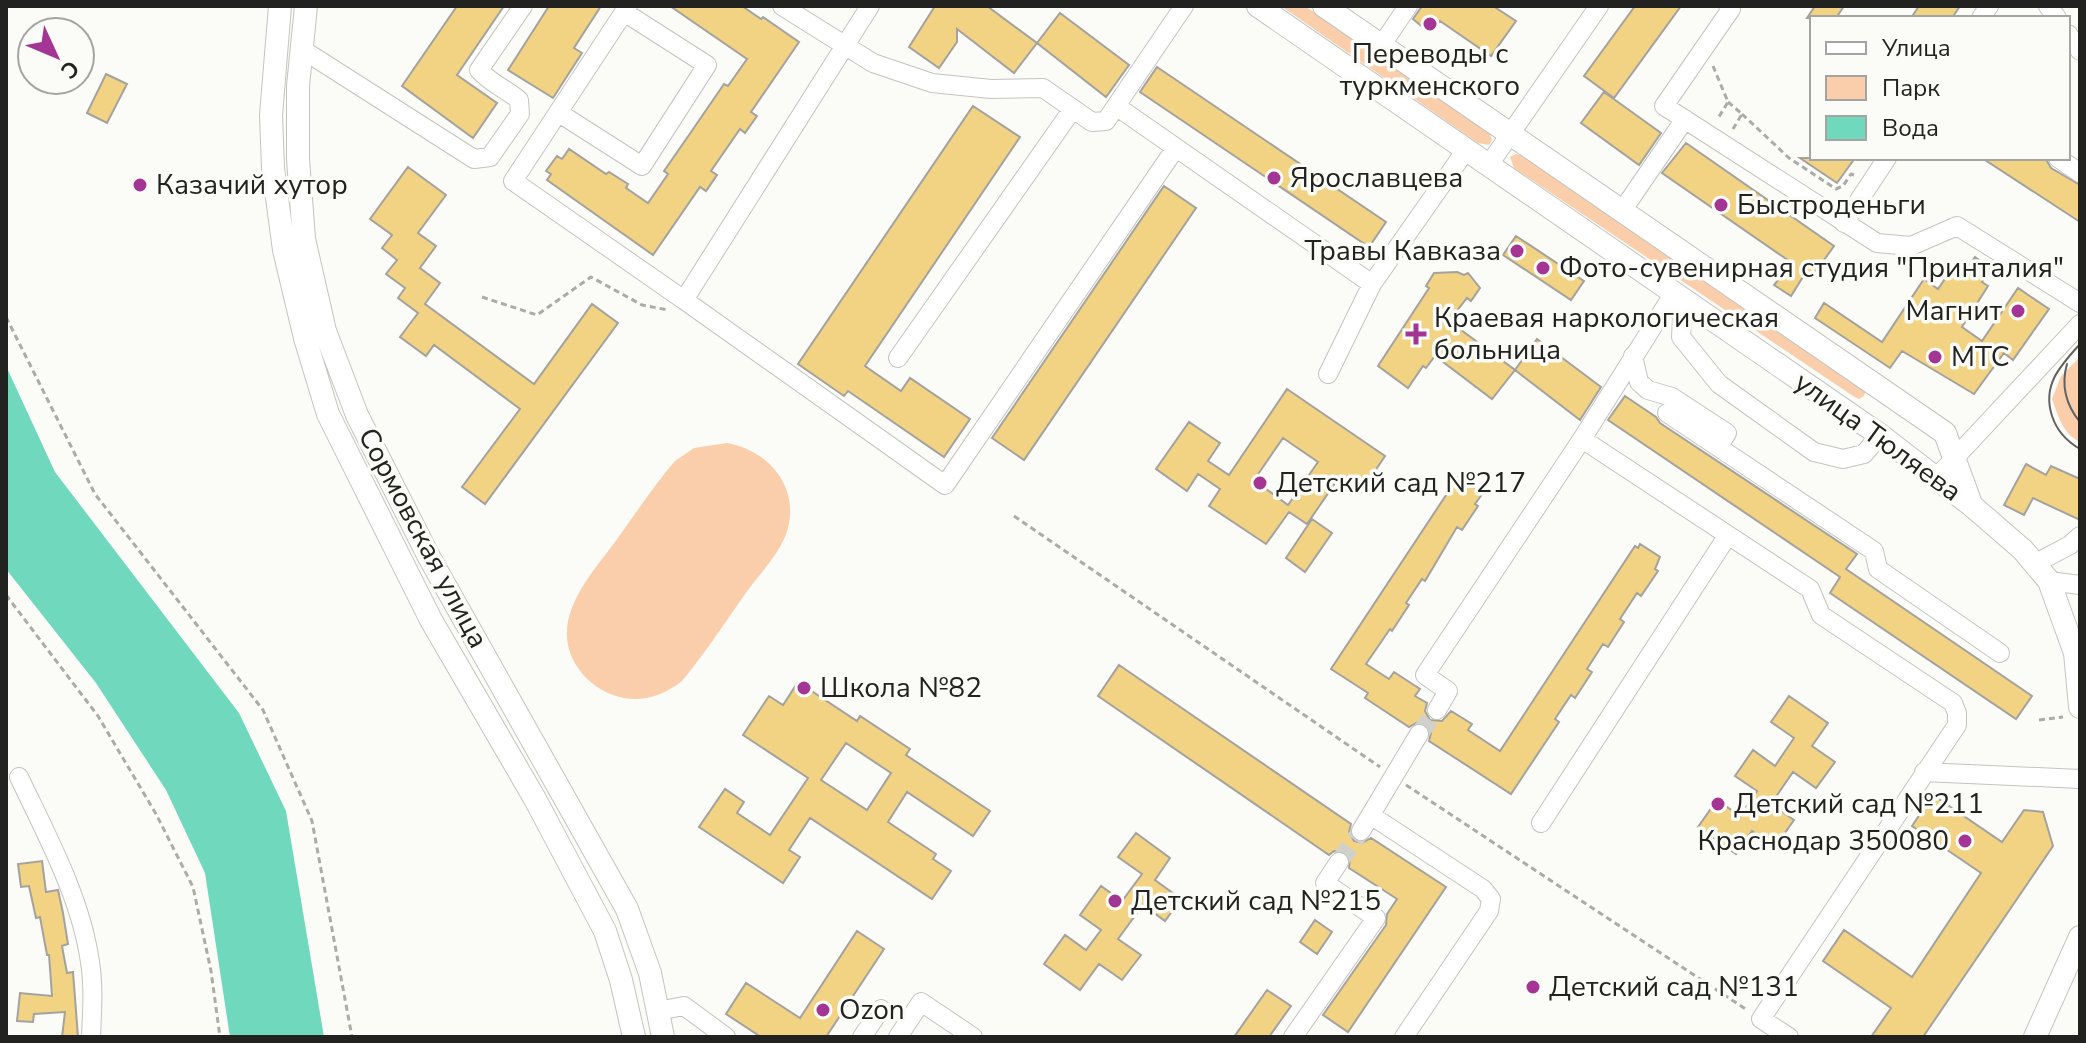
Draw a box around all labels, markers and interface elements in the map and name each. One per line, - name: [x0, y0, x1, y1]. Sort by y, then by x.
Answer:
- marker: Переводы с туркменского: [1421, 15, 1439, 33]
- north arrow: [16, 16, 96, 96]
- legend: [1810, 16, 2070, 160]
- text: Улица: [1881, 32, 1951, 64]
- place label: Переводы с туркменского: [1340, 35, 1520, 105]
- text: С: [54, 53, 86, 85]
- text: Парк: [1882, 72, 1940, 104]
- text: Вода: [1882, 112, 1939, 144]
- place label: Ярославцева: [1290, 159, 1463, 197]
- place label: Казачий хутор: [156, 166, 348, 204]
- marker: Ярославцева: [1265, 169, 1283, 187]
- marker: Казачий хутор: [131, 176, 149, 194]
- place label: Быстроденьги: [1737, 186, 1926, 224]
- marker: Быстроденьги: [1712, 196, 1730, 214]
- place label: Травы Кавказа: [1304, 232, 1501, 270]
- marker: Травы Кавказа: [1508, 242, 1526, 260]
- place label: Фото-сувенирная студия "Принталия": [1559, 249, 2064, 287]
- marker: Фото-сувенирная студия "Принталия": [1534, 259, 1552, 277]
- place label: Магнит: [1906, 292, 2003, 330]
- place label: Краевая наркологическая больница: [1434, 299, 1779, 369]
- marker: Магнит: [2009, 302, 2027, 320]
- marker: Краевая наркологическая больница: [1405, 323, 1427, 345]
- place label: МТС: [1951, 338, 2009, 376]
- marker: МТС: [1926, 348, 1944, 366]
- street label: улица Тюляева: [1787, 363, 1969, 511]
- street label: Сормовская улица: [349, 421, 497, 655]
- place label: Детский сад №217: [1276, 464, 1526, 502]
- marker: Детский сад №217: [1251, 474, 1269, 492]
- place label: Школа №82: [820, 669, 982, 707]
- marker: Школа №82: [795, 679, 813, 697]
- place label: Детский сад №211: [1734, 785, 1984, 823]
- marker: Детский сад №211: [1709, 795, 1727, 813]
- place label: Краснодар 350080: [1698, 822, 1949, 860]
- marker: Краснодар 350080: [1956, 832, 1974, 850]
- place label: Детский сад №215: [1131, 882, 1381, 920]
- marker: Детский сад №215: [1106, 892, 1124, 910]
- place label: Детский сад №131: [1549, 968, 1799, 1006]
- marker: Детский сад №131: [1524, 978, 1542, 996]
- place label: Ozon: [839, 991, 905, 1029]
- marker: Ozon: [814, 1001, 832, 1019]

